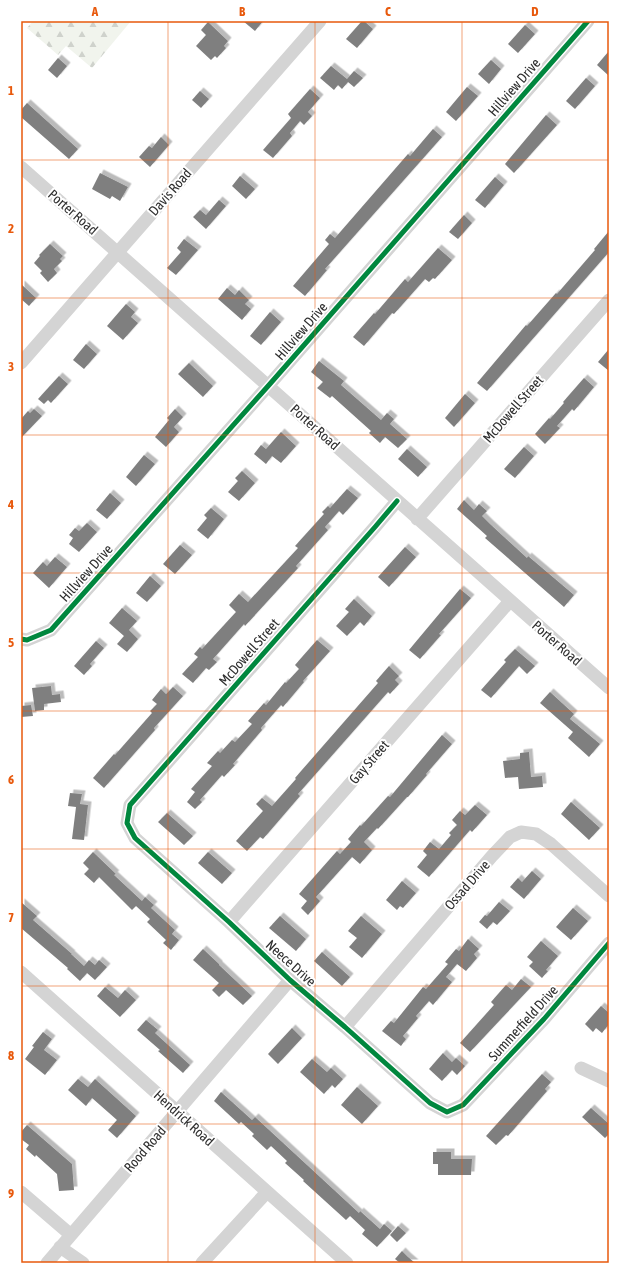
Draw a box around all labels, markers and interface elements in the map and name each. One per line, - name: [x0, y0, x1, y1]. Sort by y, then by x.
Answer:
- text: A: [91, 4, 99, 19]
- text: B: [239, 4, 246, 19]
- text: C: [385, 4, 391, 19]
- text: D: [531, 4, 539, 19]
- street label: Hillview Drive: [485, 55, 543, 119]
- text: 1: [8, 83, 14, 98]
- street label: Davis Road: [145, 165, 195, 219]
- street label: Porter Road: [45, 186, 101, 238]
- text: 2: [8, 221, 14, 236]
- street label: Hillview Drive: [272, 299, 330, 363]
- text: 3: [8, 359, 14, 374]
- street label: McDowell Street: [480, 372, 546, 446]
- street label: Porter Road: [287, 401, 343, 453]
- text: 4: [7, 497, 14, 512]
- street label: Hillview Drive: [56, 541, 116, 605]
- street label: McDowell Street: [216, 615, 282, 689]
- street label: Porter Road: [529, 617, 585, 669]
- text: 5: [8, 635, 14, 650]
- street label: Gay Street: [346, 737, 392, 787]
- text: 6: [8, 772, 14, 787]
- street label: Ossad Drive: [441, 857, 493, 913]
- text: 7: [8, 910, 14, 925]
- street label: Neece Drive: [263, 936, 319, 990]
- street label: Summerfield Drive: [485, 982, 561, 1064]
- text: 8: [8, 1048, 14, 1063]
- street label: Hendrick Road: [151, 1087, 217, 1149]
- street label: Rood Road: [121, 1123, 169, 1175]
- text: 9: [8, 1186, 14, 1201]

